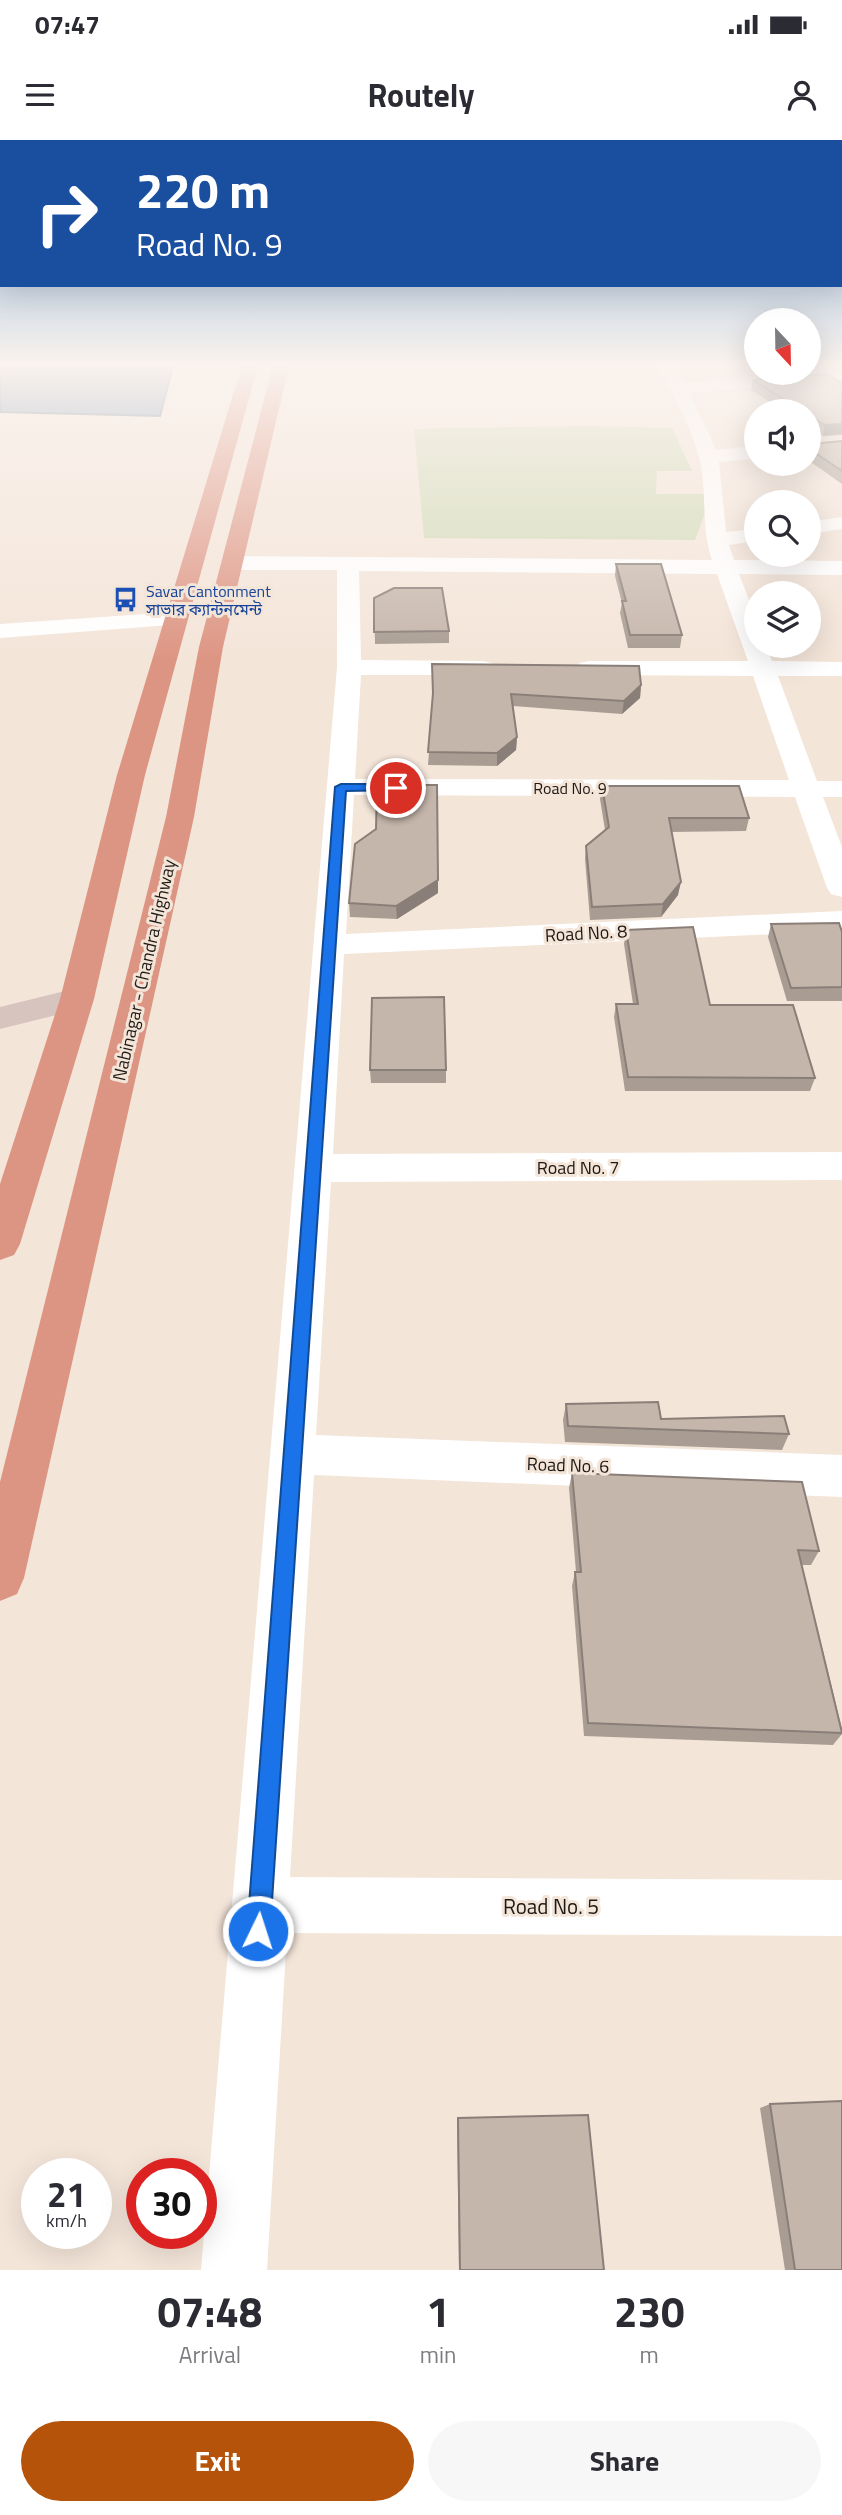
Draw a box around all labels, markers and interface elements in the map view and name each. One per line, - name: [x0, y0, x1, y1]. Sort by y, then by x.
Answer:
- text: 07:47: [35, 5, 100, 44]
- text: Routely: [368, 71, 474, 119]
- icon: menu: [21, 76, 59, 114]
- icon: person: [783, 76, 821, 114]
- text: 220 m: [136, 152, 270, 227]
- icon: right: [21, 168, 112, 259]
- text: Road No. 9: [136, 220, 283, 268]
- north arrow: [744, 308, 821, 385]
- map controls: [744, 308, 821, 658]
- button: sound: [744, 399, 821, 476]
- button: search: [744, 490, 821, 567]
- place label: Savar Cantonment সাভার ক্যান্টনমেন্ট: [145, 579, 271, 621]
- button: layers: [744, 581, 821, 658]
- bus stop icon: Savar Cantonment সাভার ক্যান্টনমেন্ট: [112, 586, 140, 614]
- pin: [366, 758, 426, 818]
- icon: arrive: [377, 769, 415, 807]
- street label: Road No. 9: [533, 776, 607, 800]
- street label: Nabinagar - Chandra Highway: [105, 856, 183, 1083]
- street label: Road No. 8: [544, 917, 628, 949]
- street label: Road No. 7: [537, 1154, 619, 1181]
- street label: Road No. 6: [526, 1450, 610, 1480]
- street label: Road No. 5: [503, 1890, 599, 1922]
- position arrow: [221, 1894, 295, 1968]
- speed limit sign: 30: [126, 2158, 217, 2249]
- text: 21: [47, 2167, 86, 2221]
- text: km/h: [46, 2207, 87, 2234]
- text: 07:48: [157, 2279, 262, 2343]
- text: 1: [426, 2279, 450, 2343]
- text: 230: [614, 2279, 684, 2343]
- text: Arrival: [179, 2337, 241, 2372]
- text: min: [420, 2337, 456, 2372]
- text: m: [640, 2337, 659, 2372]
- button: Exit: [21, 2421, 414, 2501]
- button: Share: [428, 2421, 821, 2501]

